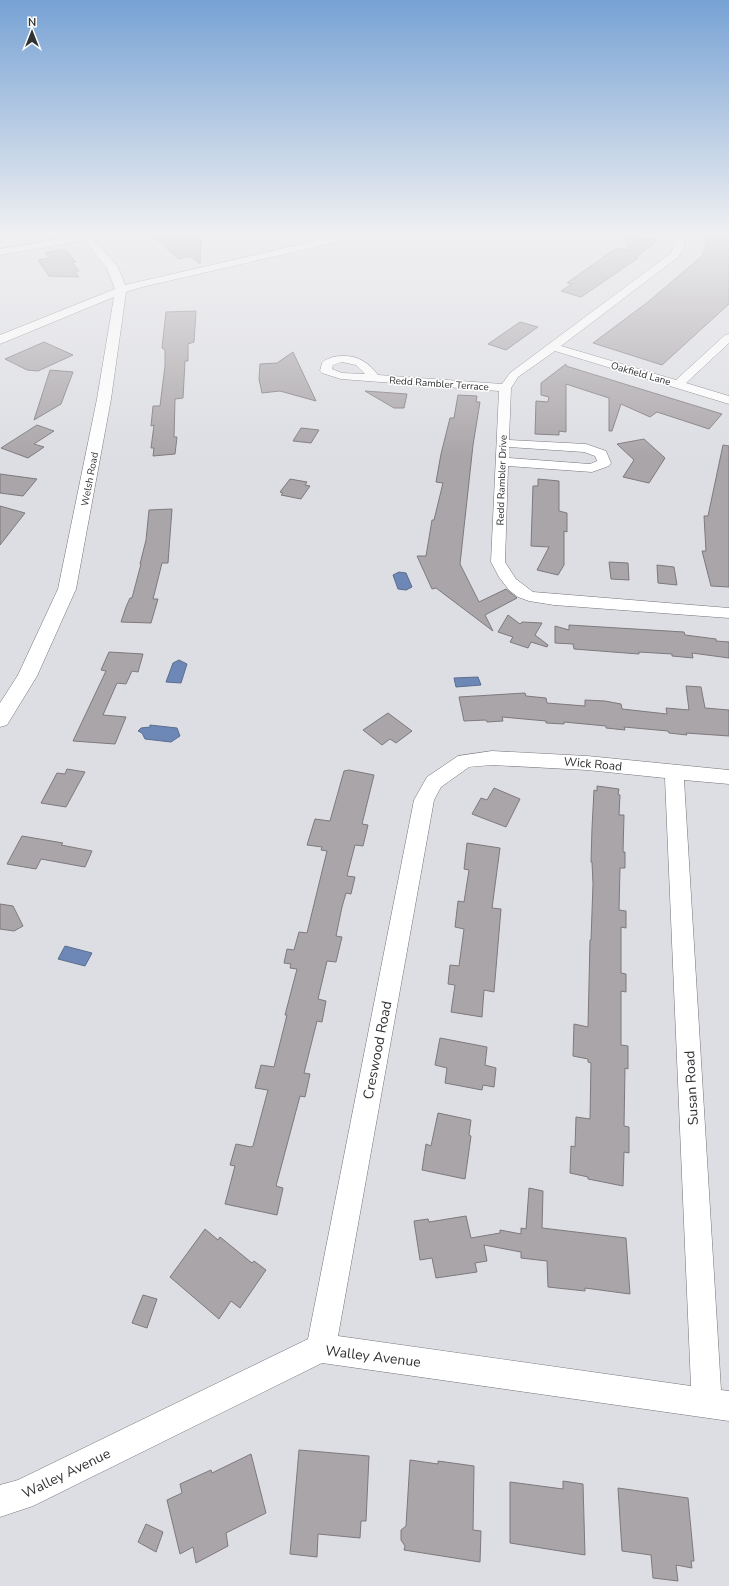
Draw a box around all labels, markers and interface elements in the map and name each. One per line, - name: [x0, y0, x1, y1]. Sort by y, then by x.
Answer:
- north arrow: [12, 12, 52, 52]
- text: N: [28, 15, 36, 30]
- street label: Oakfield Lane: [609, 359, 672, 389]
- street label: Redd Rambler Terrace: [389, 374, 489, 394]
- street label: Redd Rambler Drive: [493, 435, 511, 526]
- street label: Welsh Road: [78, 451, 102, 508]
- street label: Wick Road: [563, 753, 623, 775]
- street label: Creswood Road: [359, 999, 396, 1101]
- street label: Susan Road: [680, 1050, 703, 1126]
- street label: Walley Avenue: [324, 1341, 422, 1372]
- street label: Walley Avenue: [19, 1444, 114, 1503]

